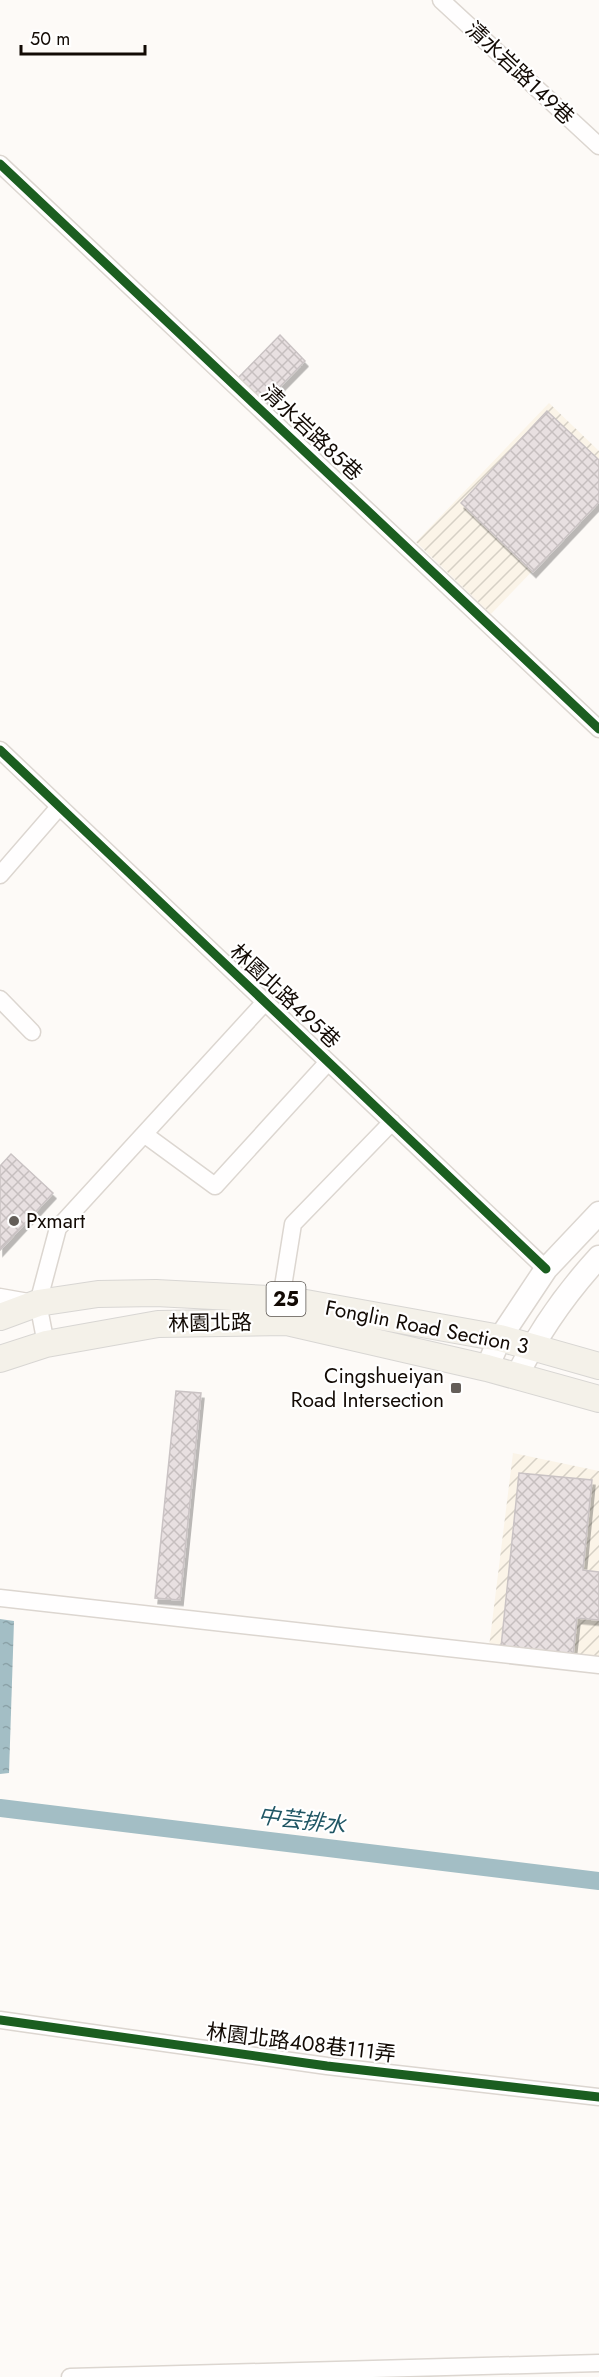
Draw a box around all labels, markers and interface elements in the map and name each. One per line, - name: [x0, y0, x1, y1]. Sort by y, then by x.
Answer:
- street label: 清水岩路149巷: [459, 15, 581, 131]
- scale bar: [21, 18, 146, 56]
- text: 50 m: [30, 26, 70, 52]
- street label: 清水岩路85巷: [255, 378, 369, 488]
- street label: 林園北路495巷: [223, 937, 347, 1055]
- place label: Pxmart: [26, 1206, 85, 1236]
- marker: Pxmart: [7, 1214, 21, 1228]
- road number: 25: [266, 1282, 306, 1316]
- street label: Fonglin Road Section 3: [323, 1293, 531, 1361]
- street label: 林園北路: [168, 1307, 252, 1339]
- place label: Cingshueiyan Road Intersection: [291, 1361, 444, 1415]
- marker: Cingshueiyan Road Intersection: [449, 1381, 463, 1395]
- water label: 中芸排水: [256, 1799, 349, 1841]
- street label: 林園北路408巷111弄: [205, 2016, 397, 2070]

